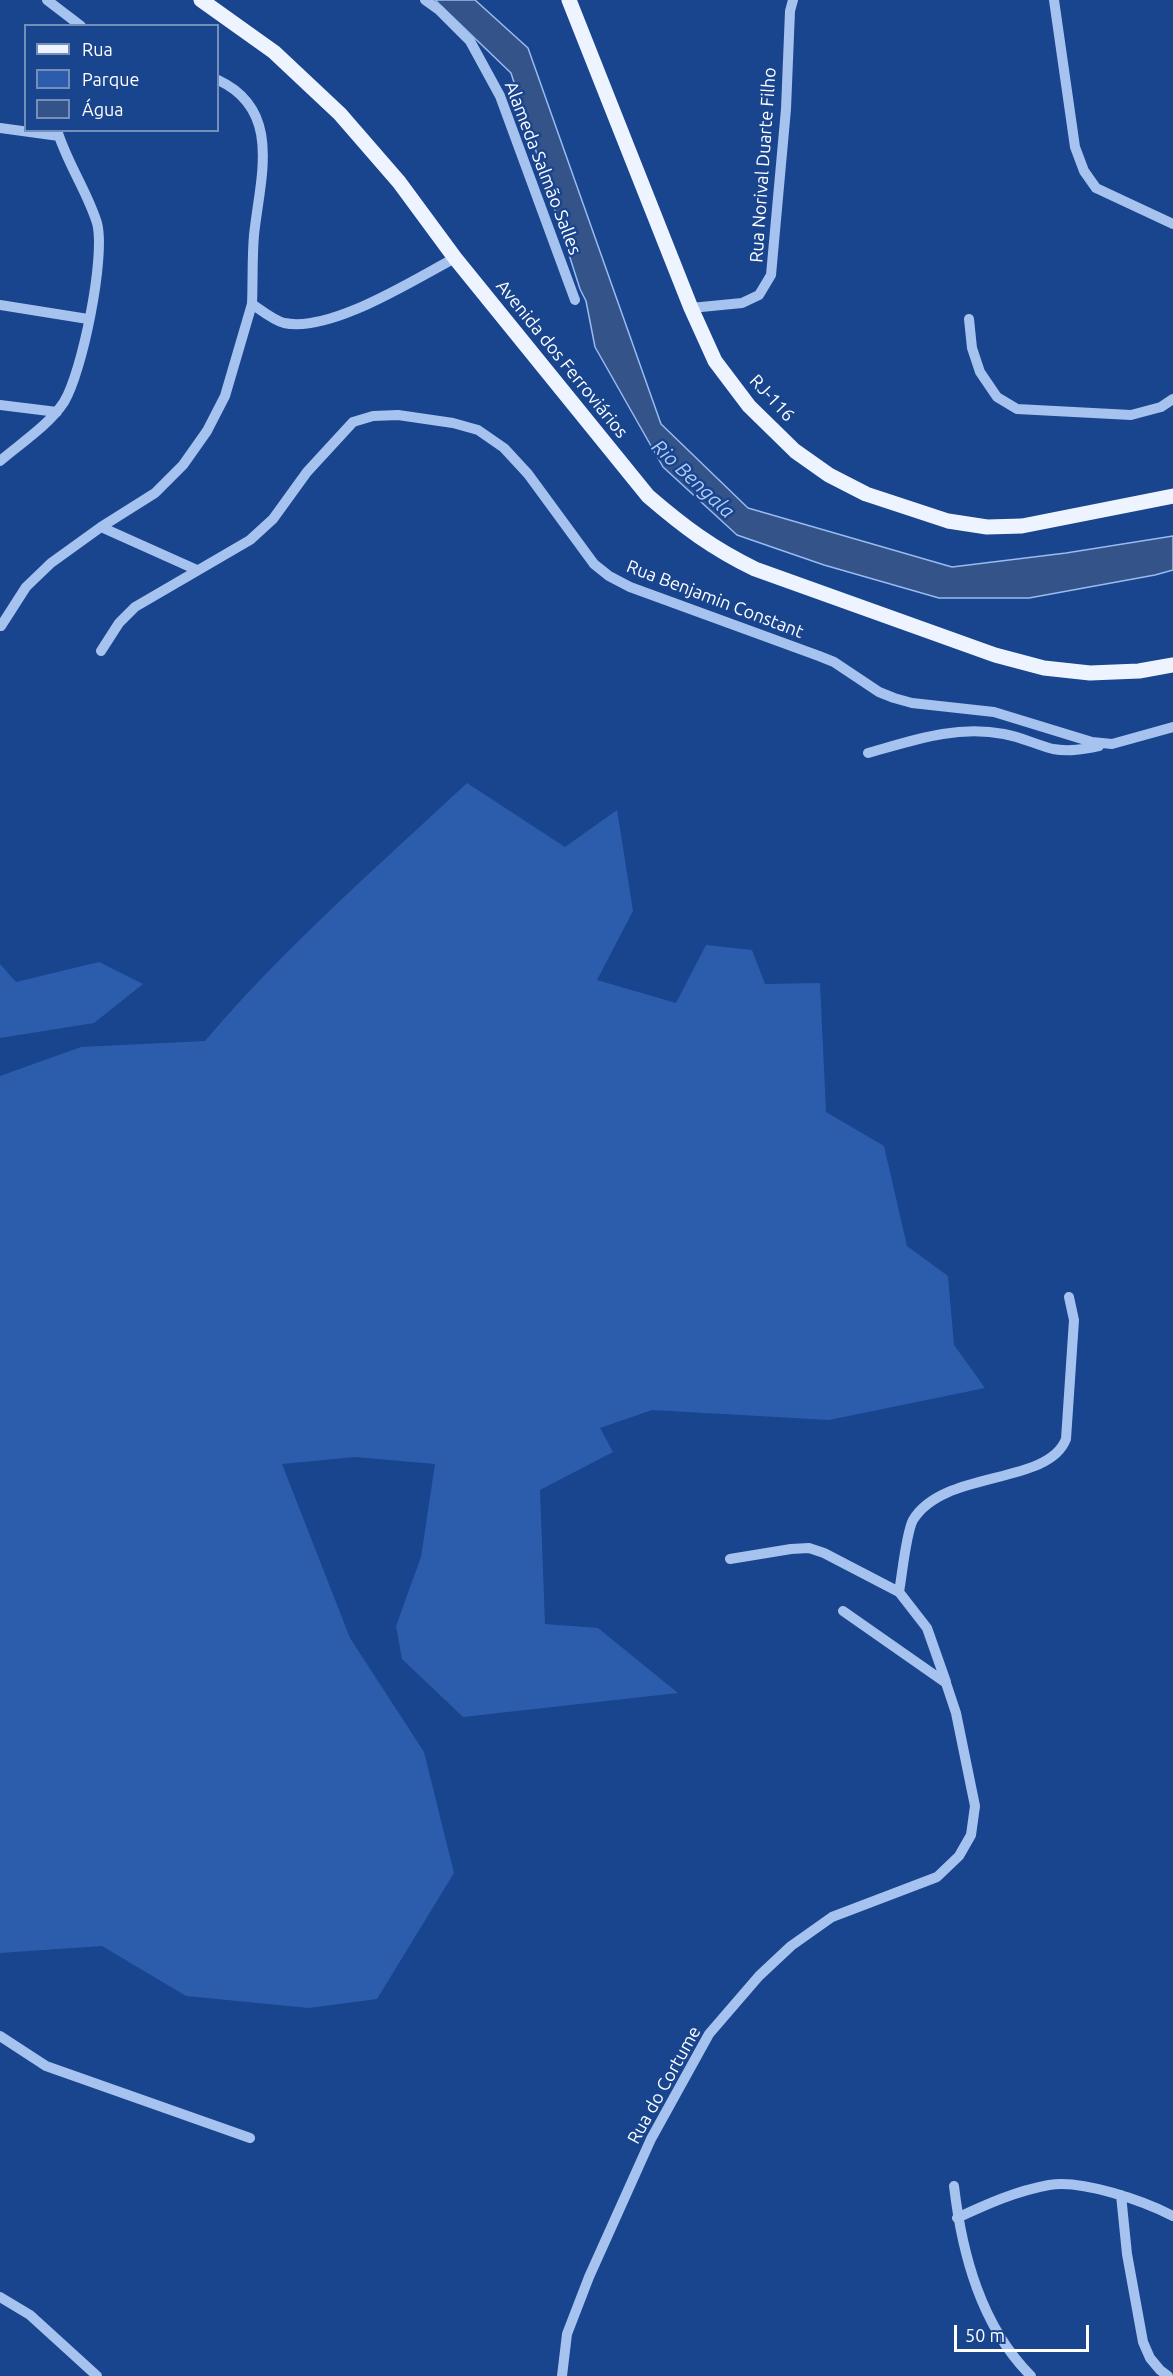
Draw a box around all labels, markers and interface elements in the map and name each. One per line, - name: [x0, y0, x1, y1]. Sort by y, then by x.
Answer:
- legend: [24, 24, 219, 132]
- text: Rua: [82, 39, 113, 59]
- street label: Rua Norival Duarte Filho: [745, 67, 781, 263]
- text: Parque: [82, 69, 139, 89]
- street label: Alameda Salmão Salles: [500, 78, 586, 258]
- text: Água: [82, 99, 124, 119]
- street label: Avenida dos Ferroviários: [492, 276, 632, 442]
- street label: RJ-116: [745, 370, 799, 426]
- water label: Rio Bengala: [647, 435, 739, 523]
- street label: Rua Benjamin Constant: [624, 555, 806, 643]
- street label: Rua do Cortume: [623, 2022, 705, 2148]
- scale bar: [957, 2313, 1092, 2351]
- text: 50 m: [965, 2325, 1005, 2345]

